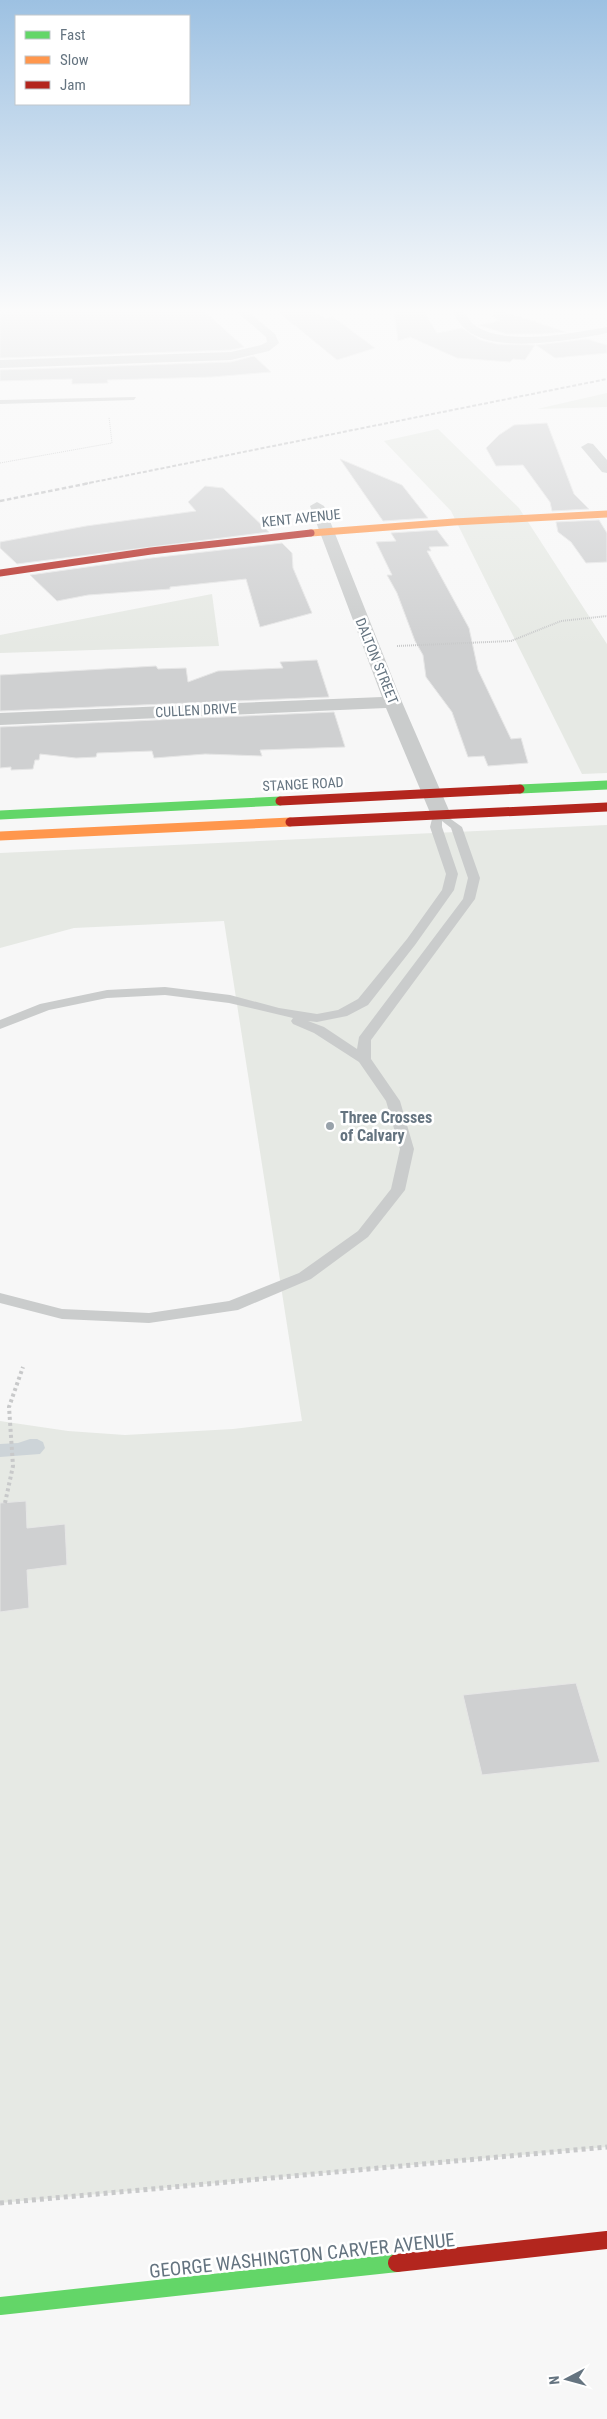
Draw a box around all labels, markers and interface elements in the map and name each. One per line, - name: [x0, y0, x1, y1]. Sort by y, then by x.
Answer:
- legend: [15, 15, 190, 105]
- text: Fast: [60, 26, 85, 44]
- text: Slow: [60, 51, 89, 69]
- text: Jam: [60, 76, 86, 94]
- street label: KENT AVENUE: [261, 506, 341, 530]
- street label: DALTON STREET: [352, 616, 402, 706]
- street label: CULLEN DRIVE: [155, 700, 237, 720]
- street label: STANGE ROAD: [262, 774, 344, 794]
- place label: Three Crosses of Calvary: [340, 1108, 432, 1145]
- marker: Three Crosses of Calvary: [324, 1120, 336, 1132]
- street label: GEORGE WASHINGTON CARVER AVENUE: [148, 2228, 456, 2283]
- north arrow: [542, 2354, 592, 2404]
- text: N: [546, 2375, 562, 2385]

